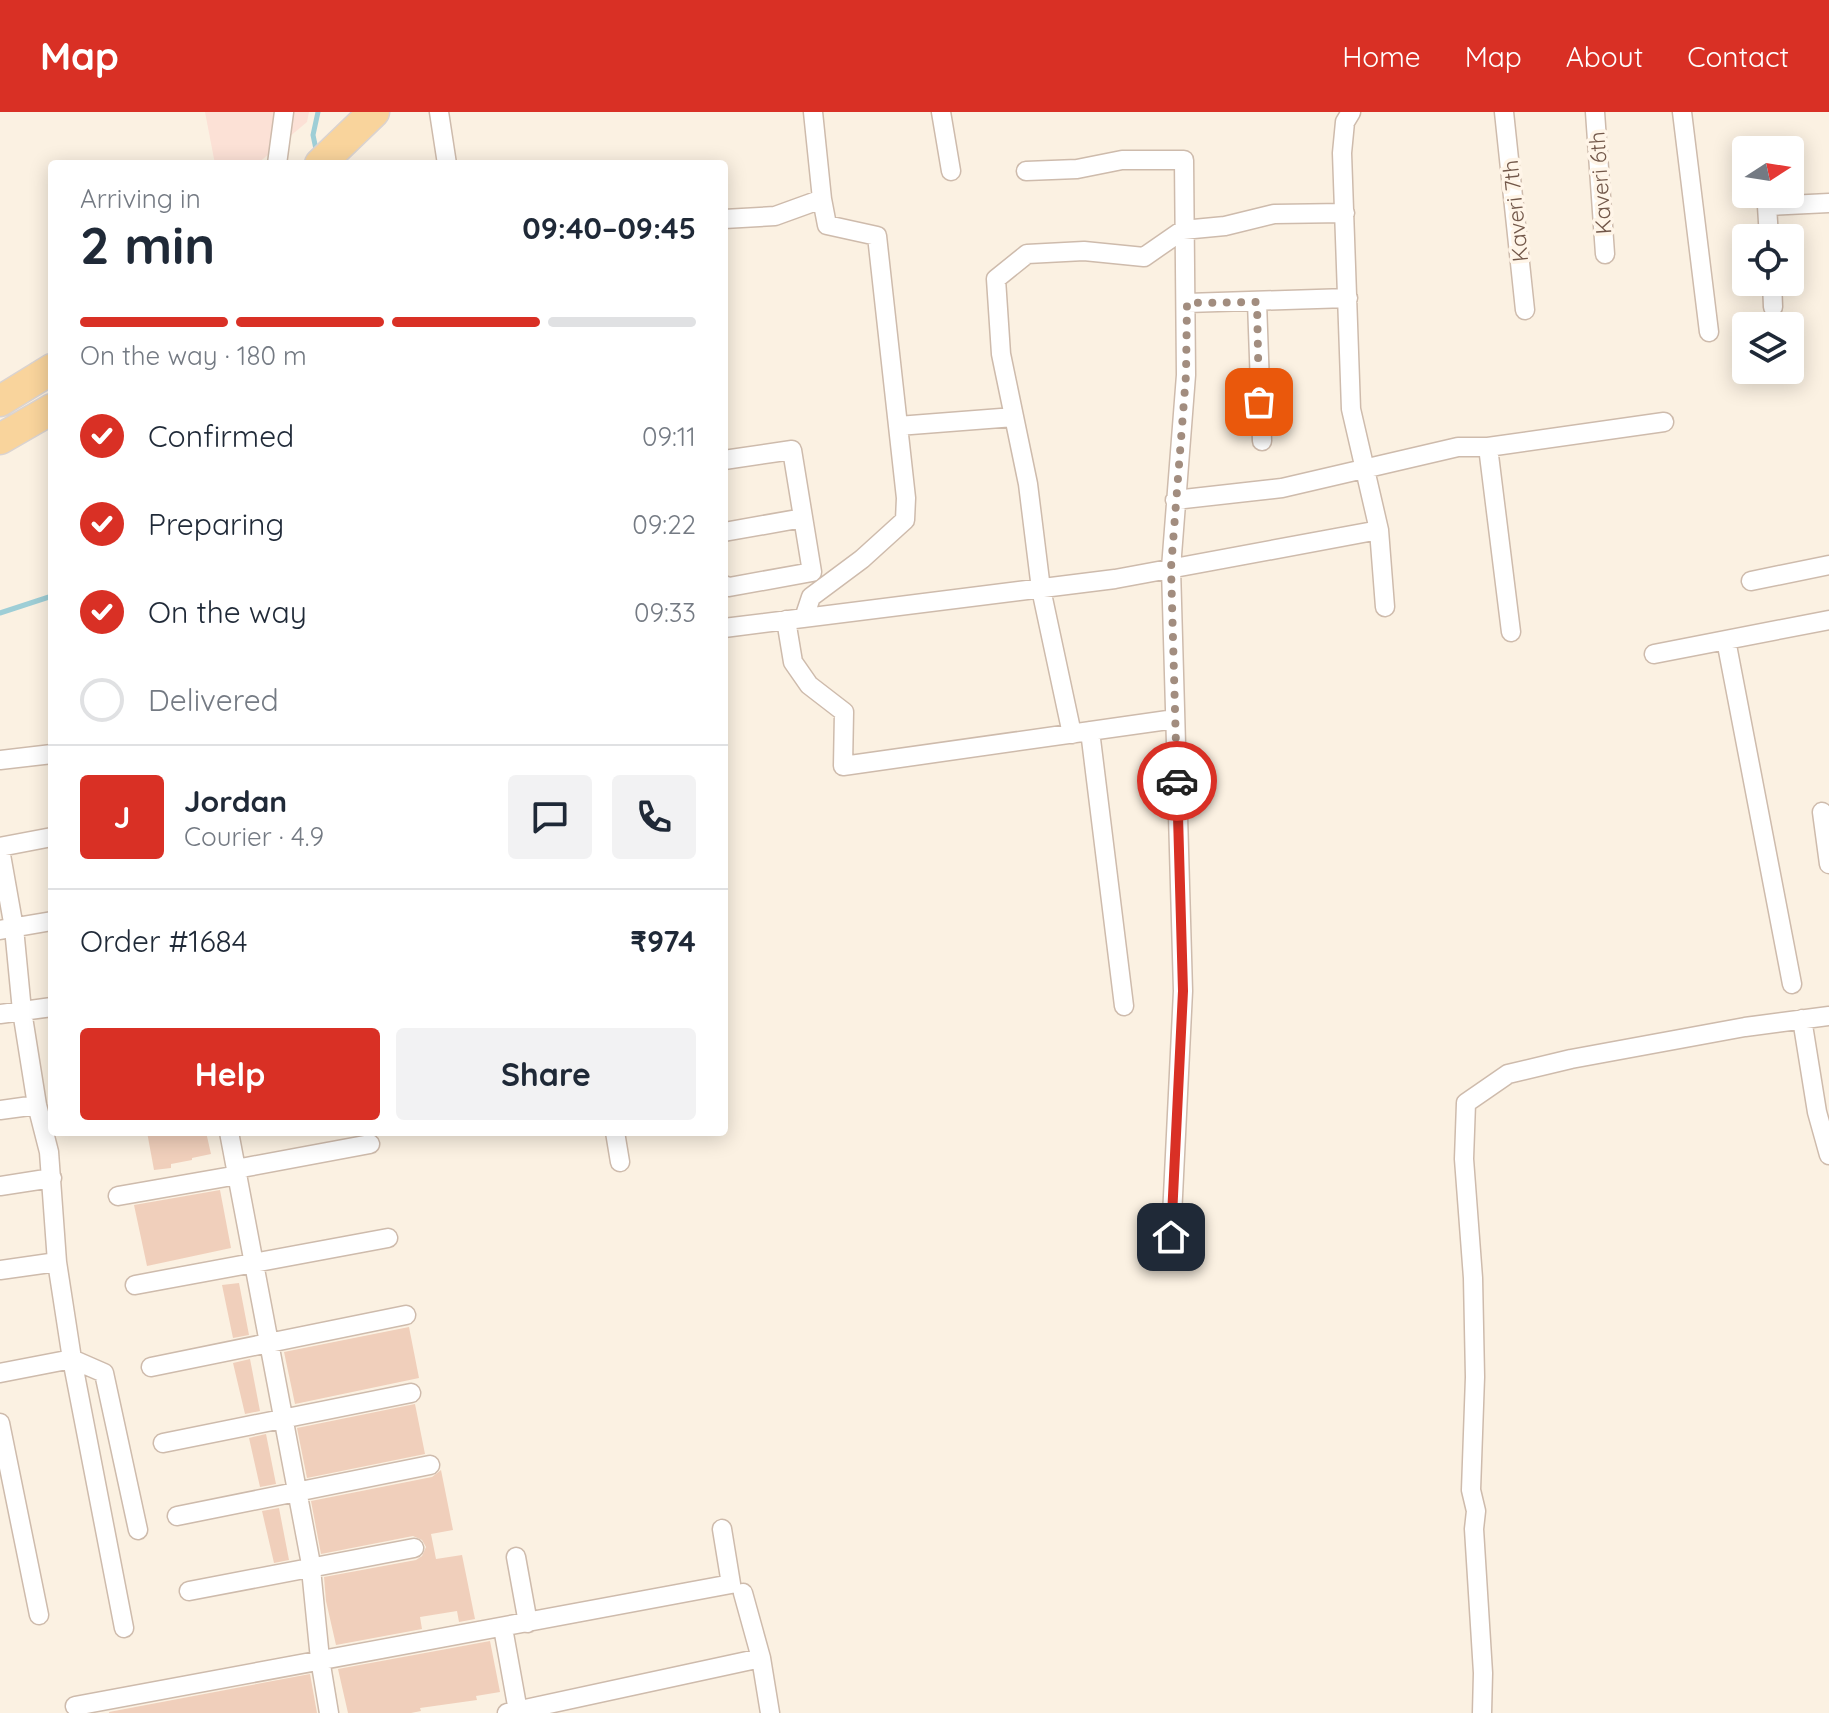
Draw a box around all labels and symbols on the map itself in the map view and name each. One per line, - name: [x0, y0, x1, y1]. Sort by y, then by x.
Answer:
- street label: Kaveri 6th: [1582, 131, 1618, 235]
- north arrow: [1732, 136, 1804, 208]
- street label: Kaveri 7th: [1496, 159, 1534, 263]
- pin: [1225, 368, 1293, 436]
- courier: [1137, 741, 1217, 821]
- pin: [1137, 1203, 1205, 1271]

